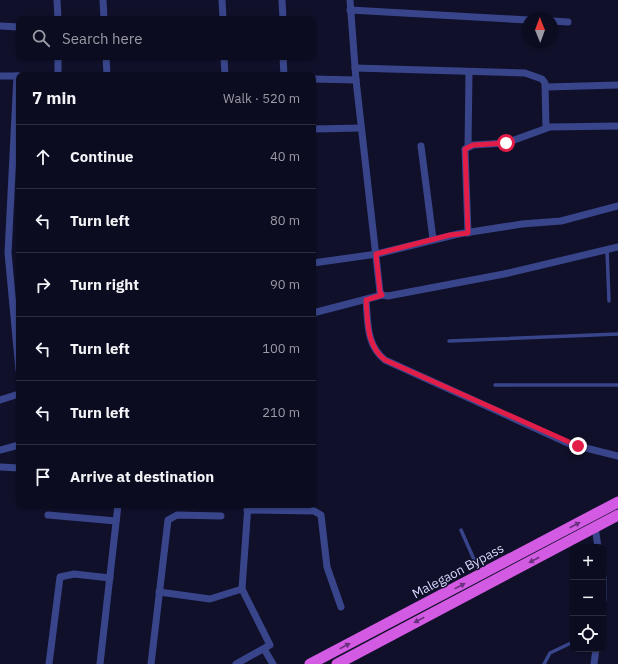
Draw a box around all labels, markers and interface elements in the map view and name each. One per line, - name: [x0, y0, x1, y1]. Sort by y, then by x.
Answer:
- north arrow: [522, 12, 558, 48]
- search box: [16, 16, 316, 60]
- icon: search: [30, 27, 52, 49]
- text: Search here: [62, 29, 142, 48]
- text: 7 min: [32, 87, 76, 109]
- text: Walk · 520 m: [223, 90, 300, 107]
- route start: [497, 134, 515, 152]
- icon: ahead: [32, 146, 54, 168]
- text: Continue: [70, 147, 134, 166]
- text: 40 m: [270, 148, 300, 165]
- icon: left: [32, 210, 54, 232]
- text: Turn left: [70, 211, 130, 230]
- text: 80 m: [270, 212, 300, 229]
- icon: right: [32, 274, 54, 296]
- text: Turn right: [70, 275, 139, 294]
- text: 90 m: [270, 276, 300, 293]
- icon: left: [32, 338, 54, 360]
- text: Turn left: [70, 339, 130, 358]
- text: 100 m: [262, 340, 300, 357]
- icon: left: [32, 402, 54, 424]
- text: Turn left: [70, 403, 130, 422]
- text: 210 m: [262, 404, 300, 421]
- route end: [569, 437, 587, 455]
- icon: arrive: [32, 466, 54, 488]
- text: Arrive at destination: [70, 467, 214, 486]
- one-way arrow: [569, 522, 581, 529]
- street label: Malegaon Bypass: [409, 540, 507, 602]
- map controls: [570, 544, 606, 652]
- button: +: [570, 544, 606, 580]
- one-way arrow: [528, 556, 540, 563]
- button: −: [570, 580, 606, 616]
- one-way arrow: [454, 582, 466, 589]
- button: locate: [570, 616, 606, 652]
- one-way arrow: [413, 617, 425, 624]
- one-way arrow: [339, 643, 350, 649]

